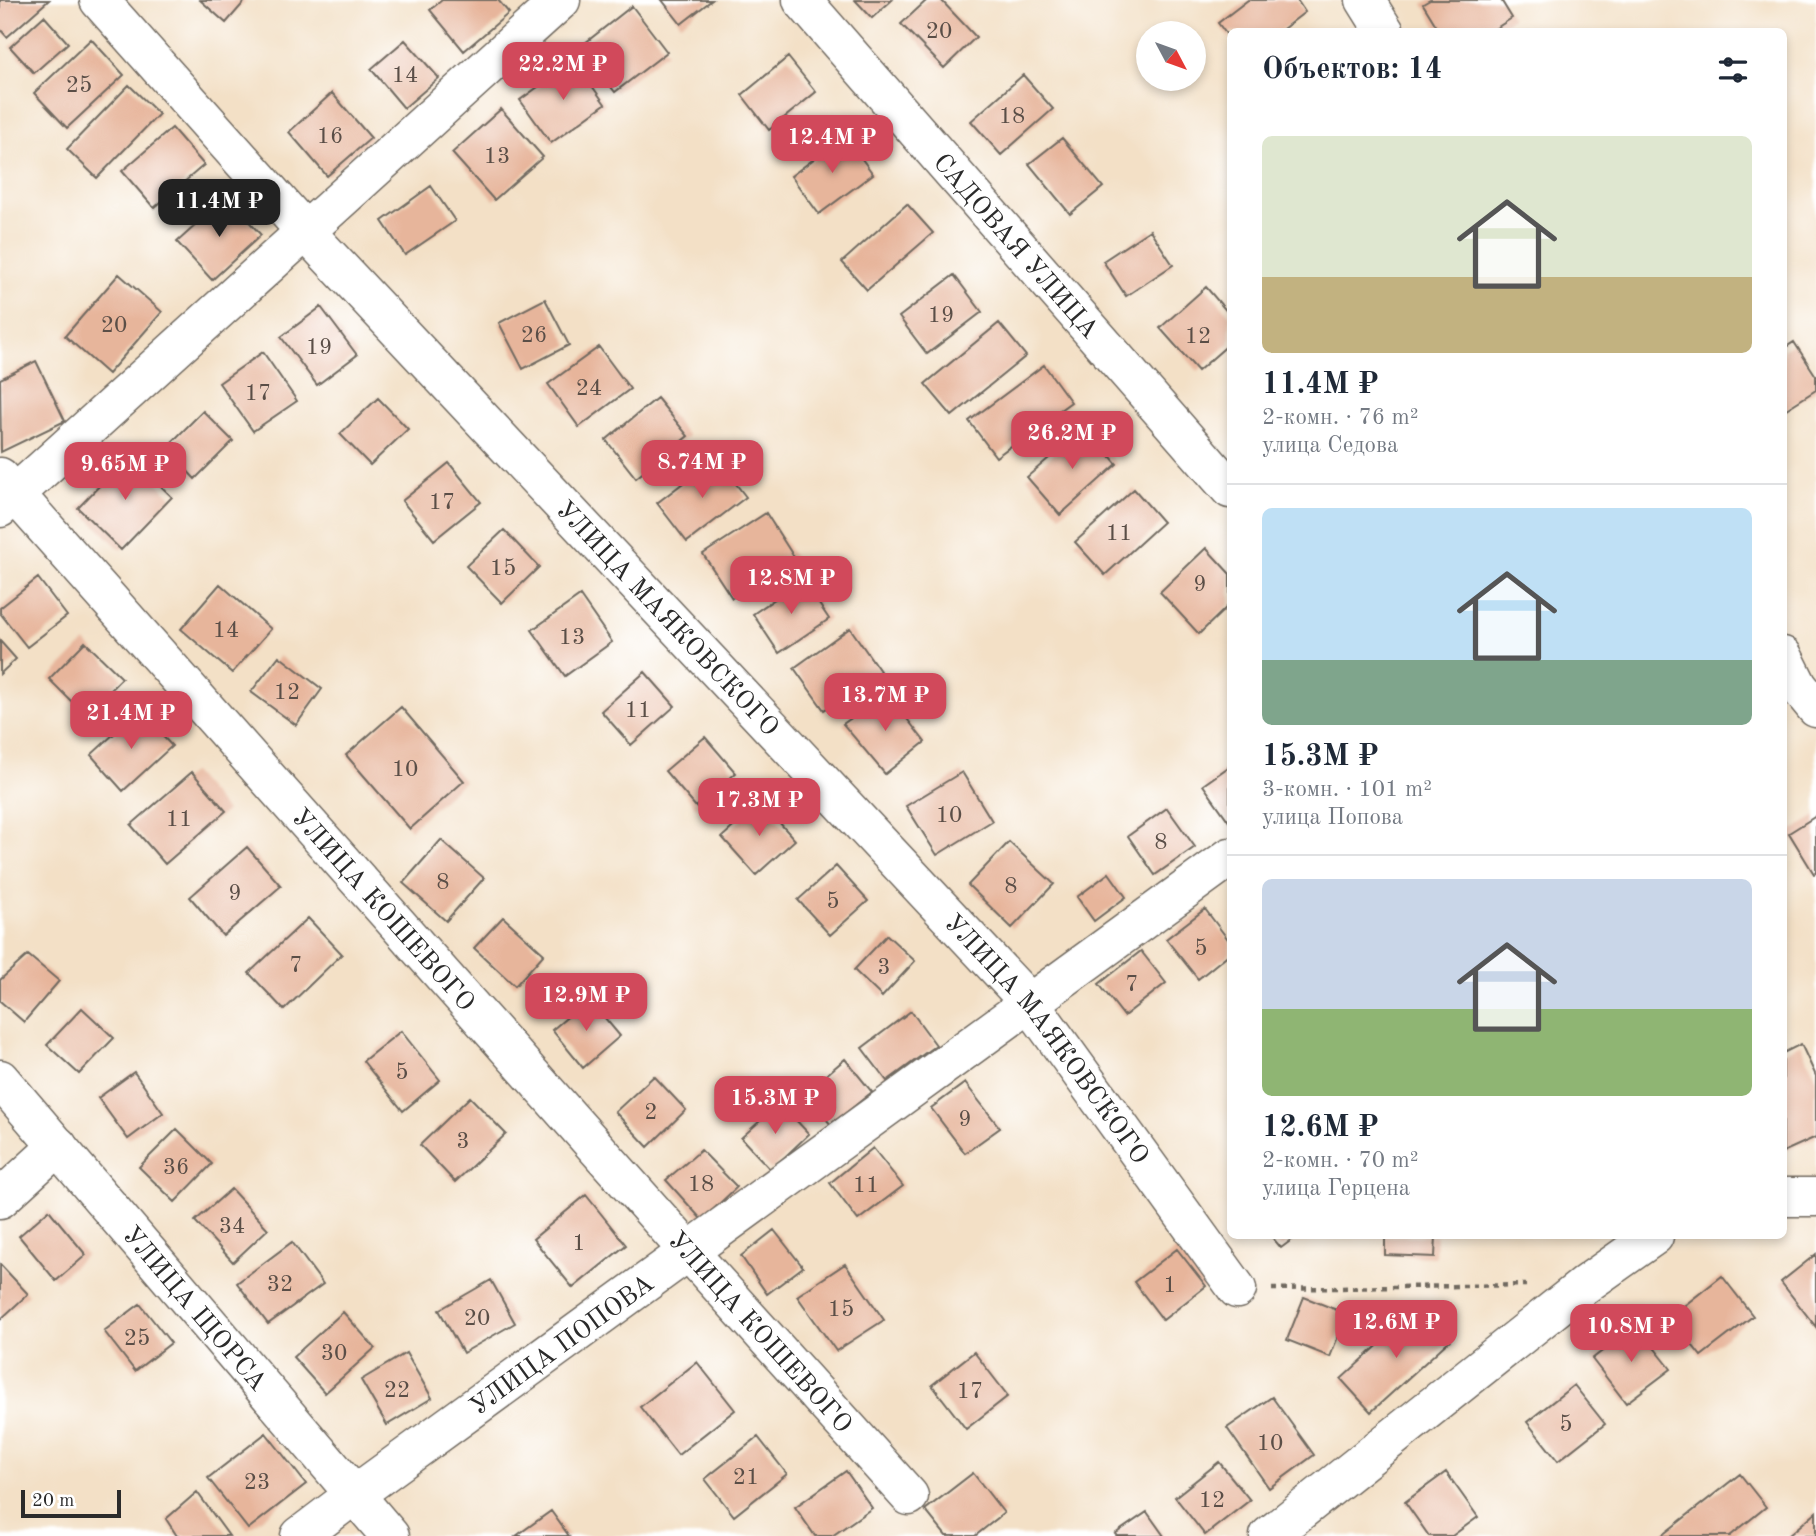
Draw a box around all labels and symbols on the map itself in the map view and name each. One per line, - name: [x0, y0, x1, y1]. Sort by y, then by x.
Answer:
- house number: 20: [926, 20, 952, 43]
- north arrow: [1136, 21, 1206, 91]
- pin: 22.2M ₽: [498, 42, 628, 102]
- house number: 14: [392, 64, 418, 87]
- house number: 25: [66, 74, 92, 97]
- house number: 18: [999, 105, 1025, 128]
- pin: 12.4M ₽: [767, 116, 897, 175]
- house number: 16: [317, 125, 343, 148]
- house number: 13: [484, 145, 510, 168]
- street label: САДОВАЯ УЛИЦА: [928, 149, 1103, 344]
- pin: 11.4M ₽: [154, 180, 284, 239]
- house number: 19: [928, 304, 954, 327]
- house number: 20: [101, 314, 127, 337]
- house number: 26: [521, 324, 547, 347]
- house number: 12: [1185, 325, 1211, 348]
- house number: 19: [306, 336, 332, 359]
- house number: 24: [576, 377, 602, 400]
- house number: 17: [245, 382, 271, 405]
- pin: 26.2M ₽: [1007, 412, 1137, 471]
- pin: 8.74M ₽: [637, 440, 767, 500]
- pin: 9.65M ₽: [60, 442, 190, 502]
- house number: 17: [429, 491, 455, 514]
- street label: УЛИЦА МАЯКОВСКОГО: [550, 496, 783, 742]
- house number: 11: [1106, 522, 1132, 545]
- pin: 12.8M ₽: [726, 556, 856, 616]
- house number: 15: [490, 557, 516, 580]
- house number: 9: [1193, 573, 1207, 596]
- house number: 14: [213, 619, 239, 642]
- house number: 13: [559, 626, 585, 649]
- pin: 13.7M ₽: [820, 674, 950, 733]
- house number: 12: [274, 681, 300, 704]
- pin: 21.4M ₽: [66, 692, 196, 751]
- house number: 11: [625, 699, 651, 722]
- house number: 10: [392, 758, 418, 781]
- pin: 17.3M ₽: [694, 778, 824, 838]
- street label: УЛИЦА КОШЕВОГО: [286, 804, 479, 1016]
- house number: 10: [936, 804, 962, 827]
- house number: 11: [166, 808, 192, 831]
- house number: 8: [1154, 831, 1168, 854]
- house number: 8: [436, 871, 450, 894]
- house number: 8: [1004, 875, 1018, 898]
- house number: 9: [228, 882, 242, 905]
- house number: 5: [826, 890, 840, 913]
- street label: УЛИЦА МАЯКОВСКОГО: [939, 910, 1153, 1169]
- house number: 5: [1194, 937, 1208, 960]
- house number: 7: [289, 954, 303, 977]
- house number: 3: [877, 956, 891, 979]
- house number: 7: [1125, 973, 1139, 996]
- pin: 12.9M ₽: [521, 974, 651, 1033]
- house number: 5: [395, 1061, 409, 1084]
- pin: 15.3M ₽: [710, 1076, 840, 1136]
- house number: 2: [644, 1101, 658, 1124]
- house number: 9: [958, 1108, 972, 1131]
- house number: 3: [456, 1130, 470, 1153]
- house number: 36: [163, 1156, 189, 1179]
- house number: 18: [688, 1173, 714, 1196]
- house number: 11: [853, 1174, 879, 1197]
- house number: 34: [219, 1215, 245, 1238]
- street label: УЛИЦА ЩОРСА: [117, 1222, 271, 1396]
- street label: УЛИЦА КОШЕВОГО: [662, 1227, 856, 1438]
- house number: 1: [572, 1232, 586, 1255]
- street label: УЛИЦА ПОПОВА: [466, 1270, 659, 1421]
- house number: 32: [267, 1273, 293, 1296]
- house number: 1: [1163, 1274, 1177, 1297]
- house number: 15: [828, 1298, 854, 1321]
- pin: 12.6M ₽: [1331, 1300, 1461, 1360]
- pin: 10.8M ₽: [1566, 1304, 1696, 1364]
- house number: 20: [464, 1307, 490, 1330]
- house number: 25: [124, 1327, 150, 1350]
- house number: 30: [321, 1342, 347, 1365]
- house number: 22: [384, 1379, 410, 1402]
- house number: 17: [957, 1380, 983, 1403]
- house number: 5: [1559, 1413, 1573, 1436]
- house number: 10: [1257, 1432, 1283, 1455]
- house number: 21: [733, 1466, 759, 1489]
- house number: 23: [244, 1471, 270, 1494]
- scale bar: [21, 1487, 121, 1519]
- house number: 12: [1199, 1489, 1225, 1512]

